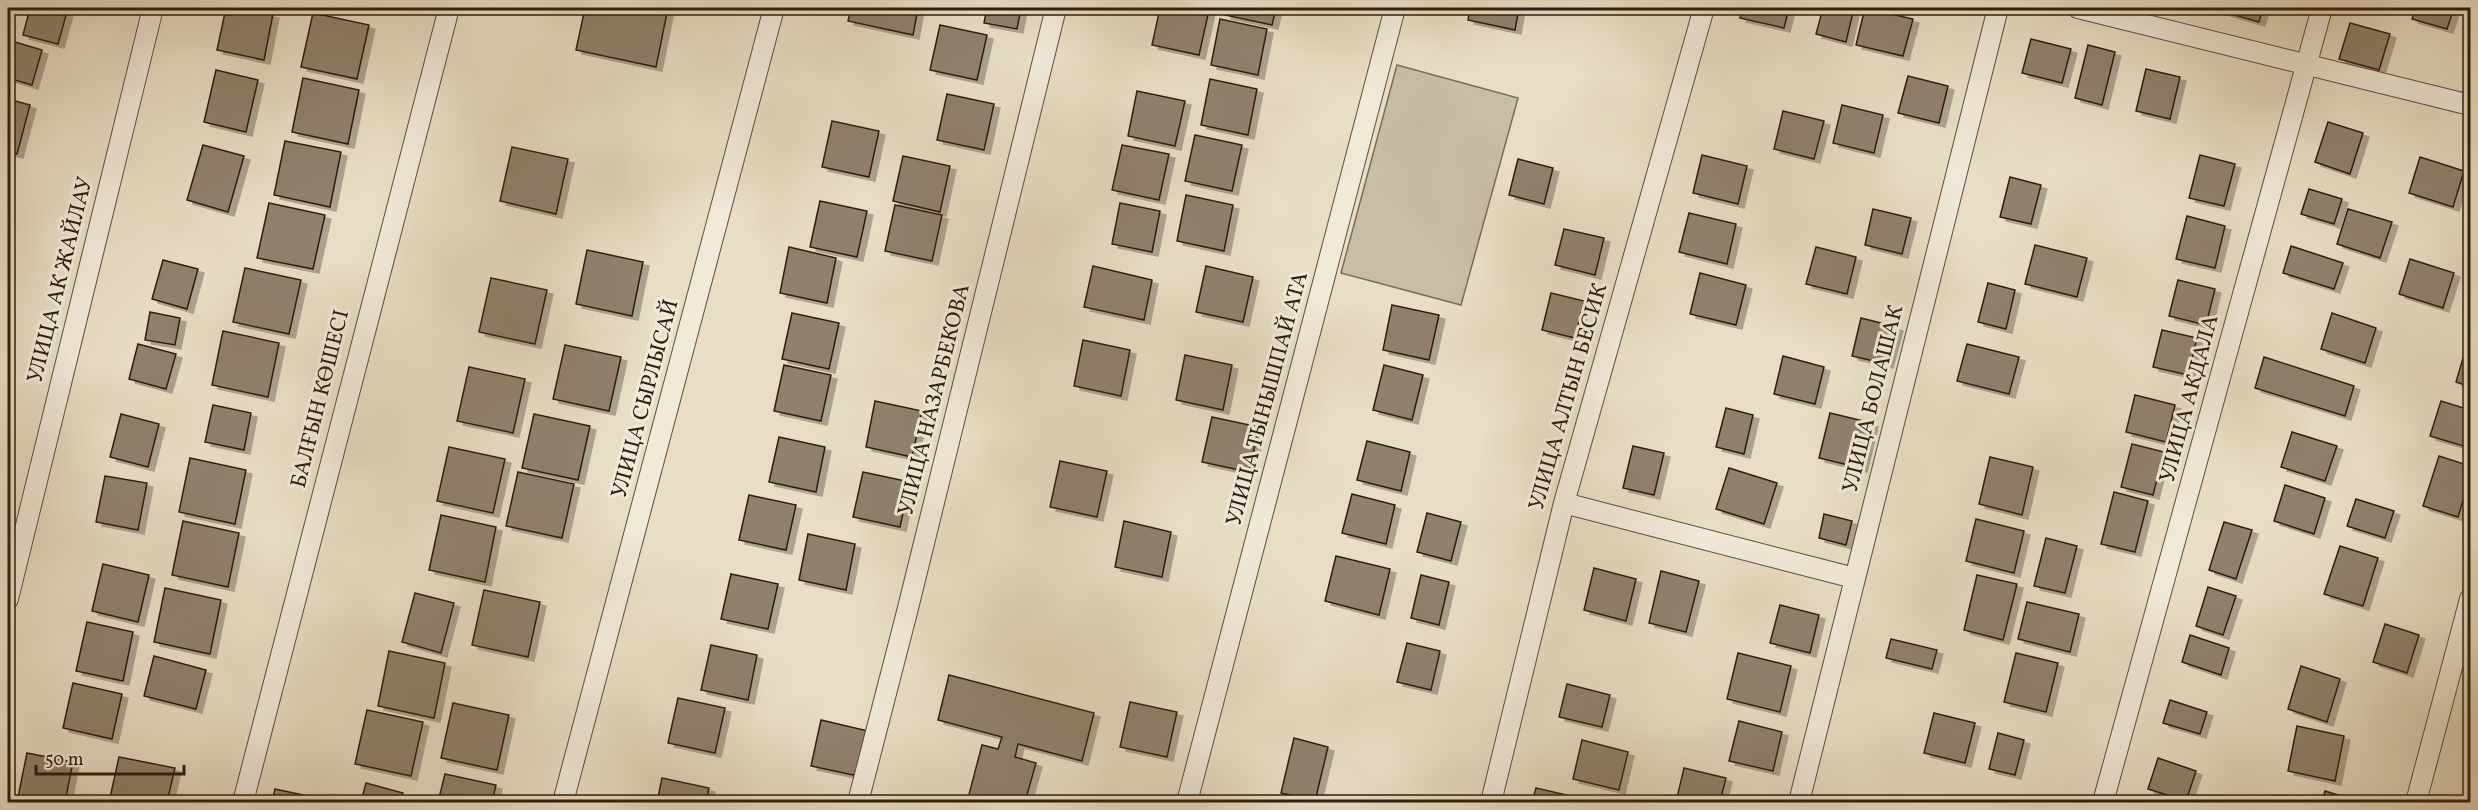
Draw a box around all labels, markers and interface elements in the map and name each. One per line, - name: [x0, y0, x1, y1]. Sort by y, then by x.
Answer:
- street label: УЛИЦА АК ЖАЙЛАУ: [20, 174, 102, 386]
- street label: УЛИЦА ТЫНЫШПАЙ АТА: [1219, 268, 1317, 530]
- street label: УЛИЦА АЛТЫН БЕСИК: [1522, 280, 1616, 514]
- street label: УЛИЦА НАЗАРБЕКОВА: [891, 281, 979, 519]
- street label: УЛИЦА СЫРЛЫСАЙ: [605, 296, 687, 502]
- street label: УЛИЦА БОЛАШАК: [1836, 302, 1912, 496]
- street label: БАЛҒЫН КӨШЕСІ: [284, 307, 358, 491]
- street label: УЛИЦА АКДАЛА: [2153, 312, 2227, 486]
- scale bar: [36, 738, 184, 776]
- text: 50 m: [45, 748, 84, 773]

